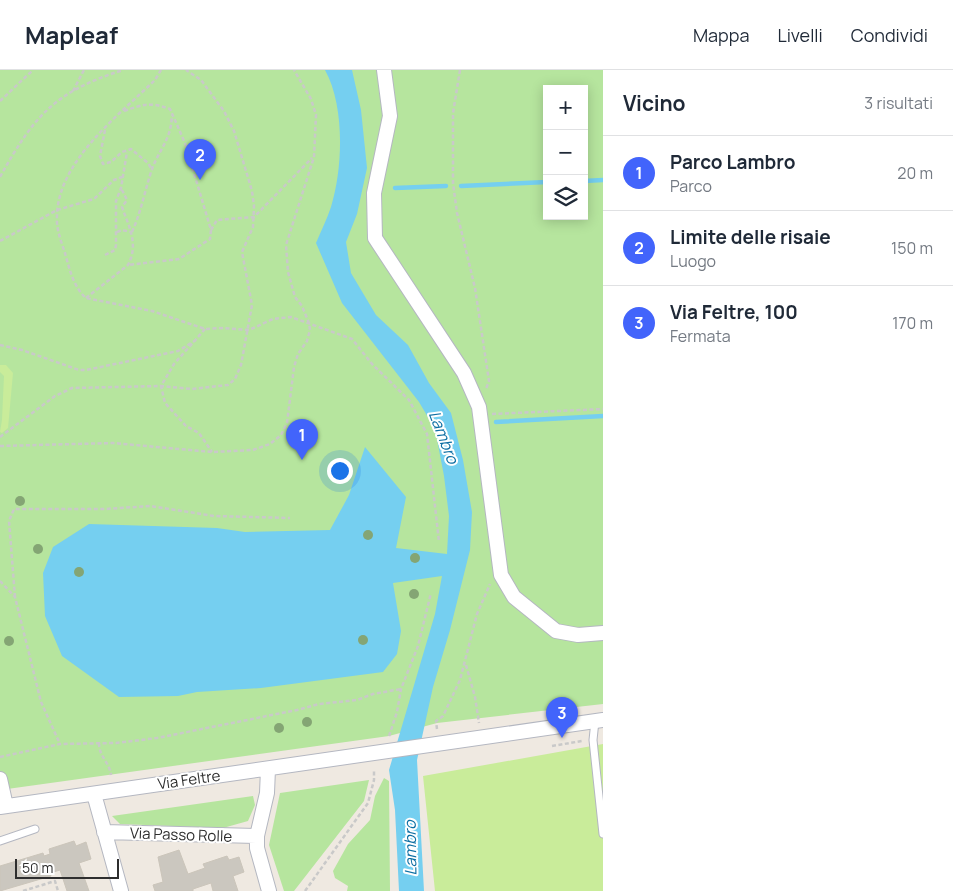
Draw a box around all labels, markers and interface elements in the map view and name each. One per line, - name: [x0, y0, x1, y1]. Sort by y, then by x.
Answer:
- text: Mapleaf: [25, 18, 118, 51]
- text: Mappa: [693, 23, 749, 47]
- text: Livelli: [777, 23, 823, 47]
- text: Condividi: [851, 23, 928, 47]
- map controls: [543, 85, 588, 220]
- button: +: [543, 85, 588, 130]
- text: Vicino: [623, 89, 686, 117]
- text: 3 risultati: [864, 92, 933, 114]
- button: −: [543, 130, 588, 175]
- pin: 2: [184, 139, 216, 180]
- text: Parco Lambro: [670, 149, 795, 175]
- text: 1: [635, 162, 643, 184]
- text: 20 m: [897, 162, 933, 184]
- button: layers: [543, 175, 588, 220]
- text: Parco: [670, 175, 712, 197]
- text: Limite delle risaie: [670, 224, 831, 250]
- text: 2: [634, 237, 644, 259]
- text: 150 m: [891, 237, 933, 259]
- text: Luogo: [670, 250, 716, 272]
- text: Via Feltre, 100: [670, 299, 798, 325]
- text: 3: [634, 312, 644, 334]
- text: 170 m: [892, 312, 933, 334]
- text: Fermata: [670, 325, 731, 347]
- water label: Lambro: [424, 407, 465, 468]
- pin: 1: [286, 419, 318, 460]
- your location: [327, 458, 353, 484]
- pin: 3: [546, 697, 578, 738]
- street label: Via Feltre: [156, 765, 222, 794]
- water label: Lambro: [398, 819, 421, 876]
- street label: Via Passo Rolle: [130, 822, 233, 847]
- scale bar: [15, 856, 119, 879]
- text: 50 m: [22, 858, 53, 877]

